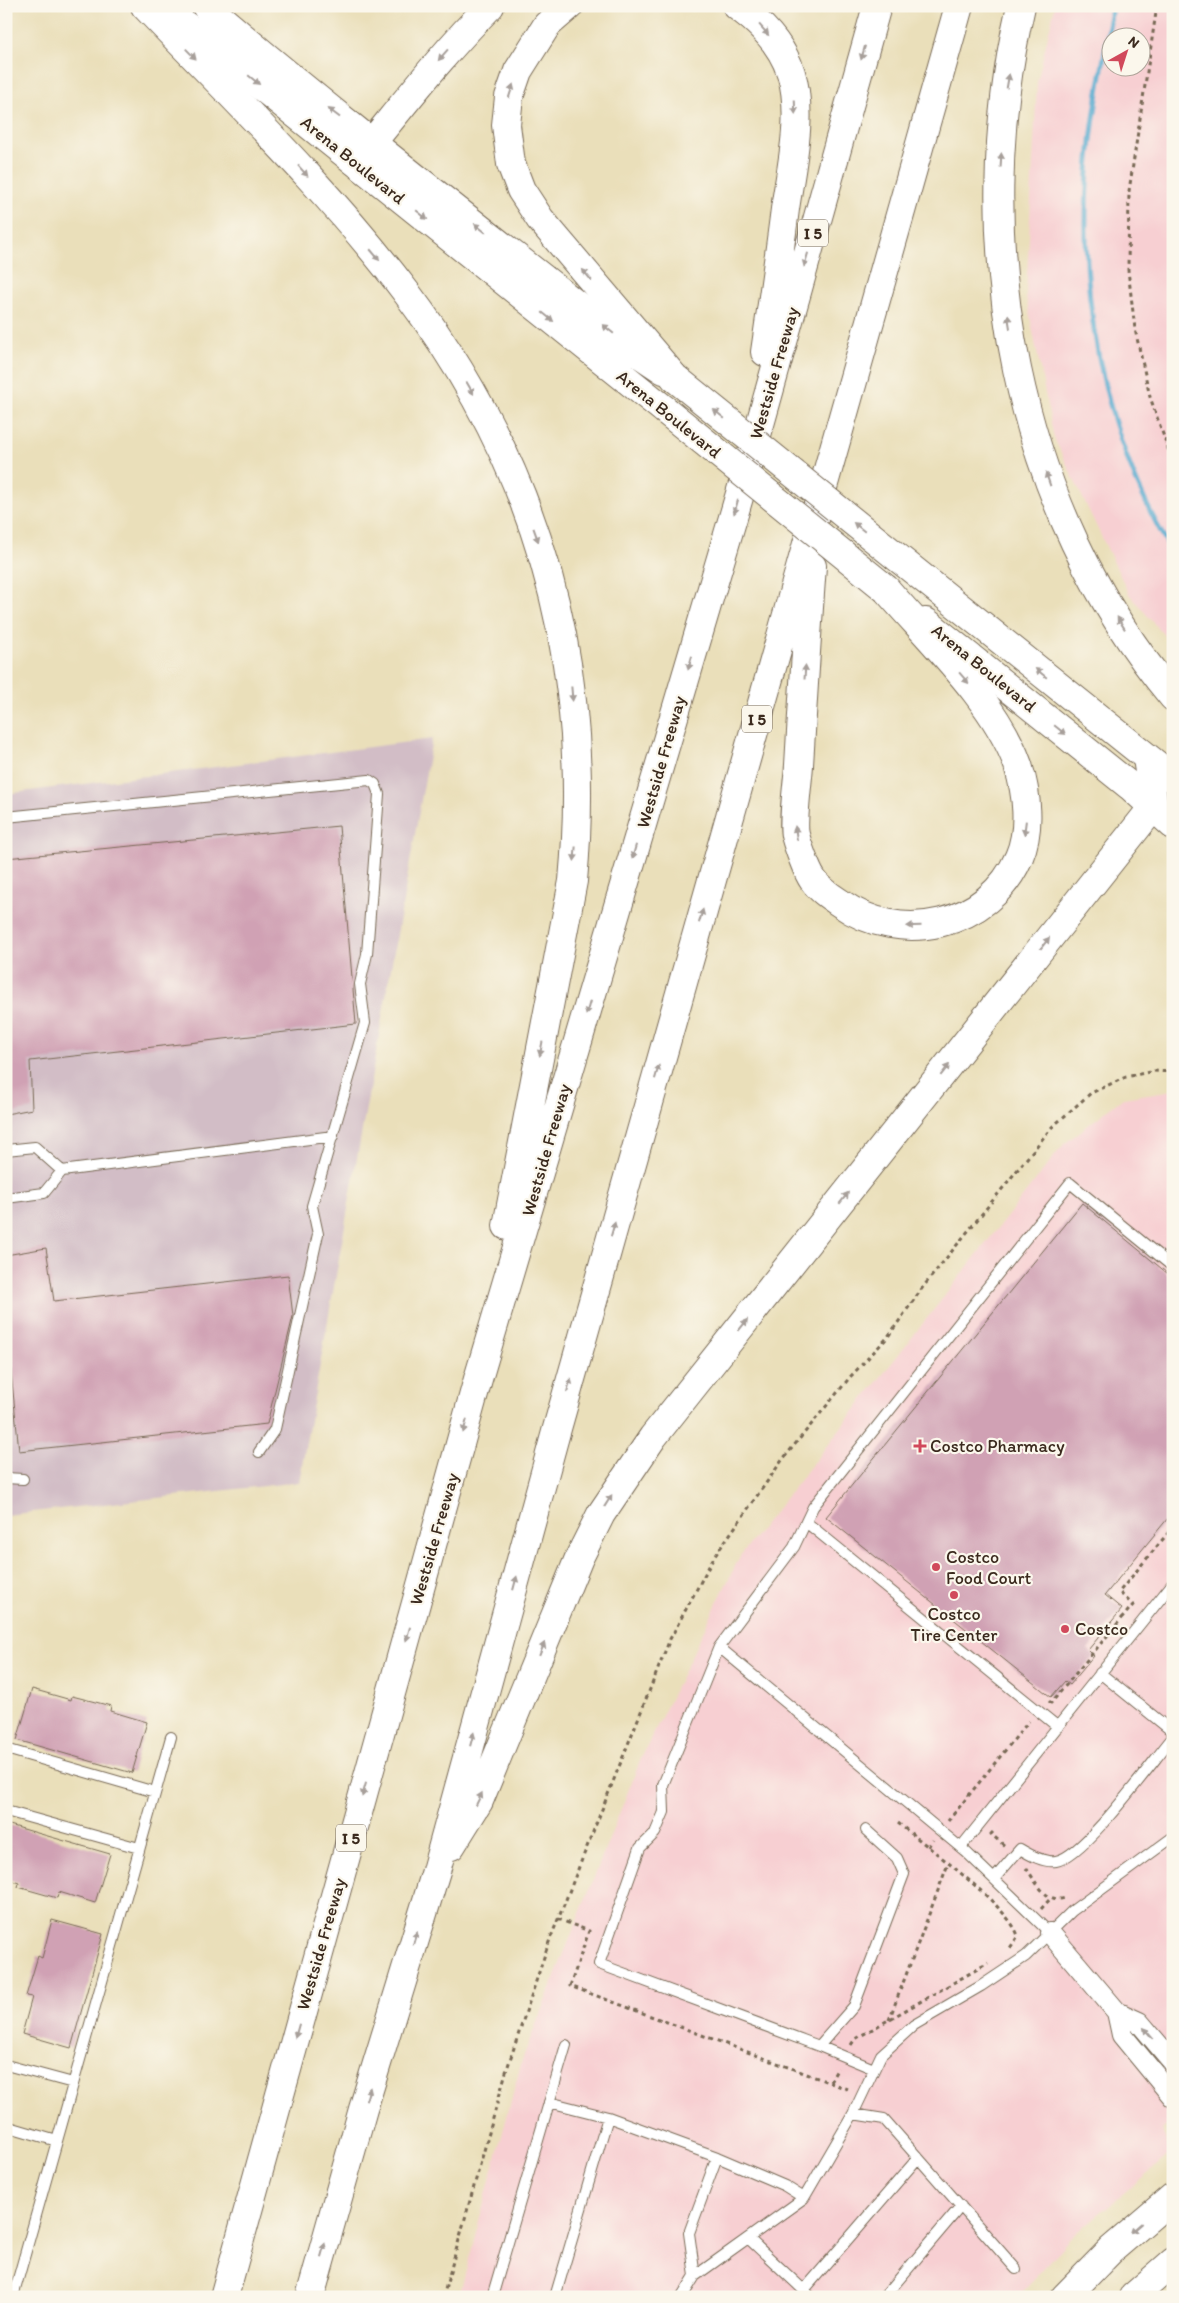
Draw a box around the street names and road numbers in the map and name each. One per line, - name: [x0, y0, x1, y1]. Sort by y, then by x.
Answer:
- street label: Arena Boulevard: [296, 111, 410, 209]
- road number: I 5: [798, 220, 828, 247]
- street label: Westside Freeway: [745, 304, 804, 442]
- street label: Arena Boulevard: [612, 365, 726, 463]
- street label: Arena Boulevard: [927, 619, 1041, 717]
- street label: Westside Freeway: [632, 693, 691, 831]
- road number: I 5: [742, 706, 772, 732]
- street label: Westside Freeway: [517, 1081, 576, 1219]
- street label: Westside Freeway: [405, 1470, 464, 1608]
- road number: I 5: [336, 1825, 366, 1852]
- street label: Westside Freeway: [292, 1875, 351, 2013]

